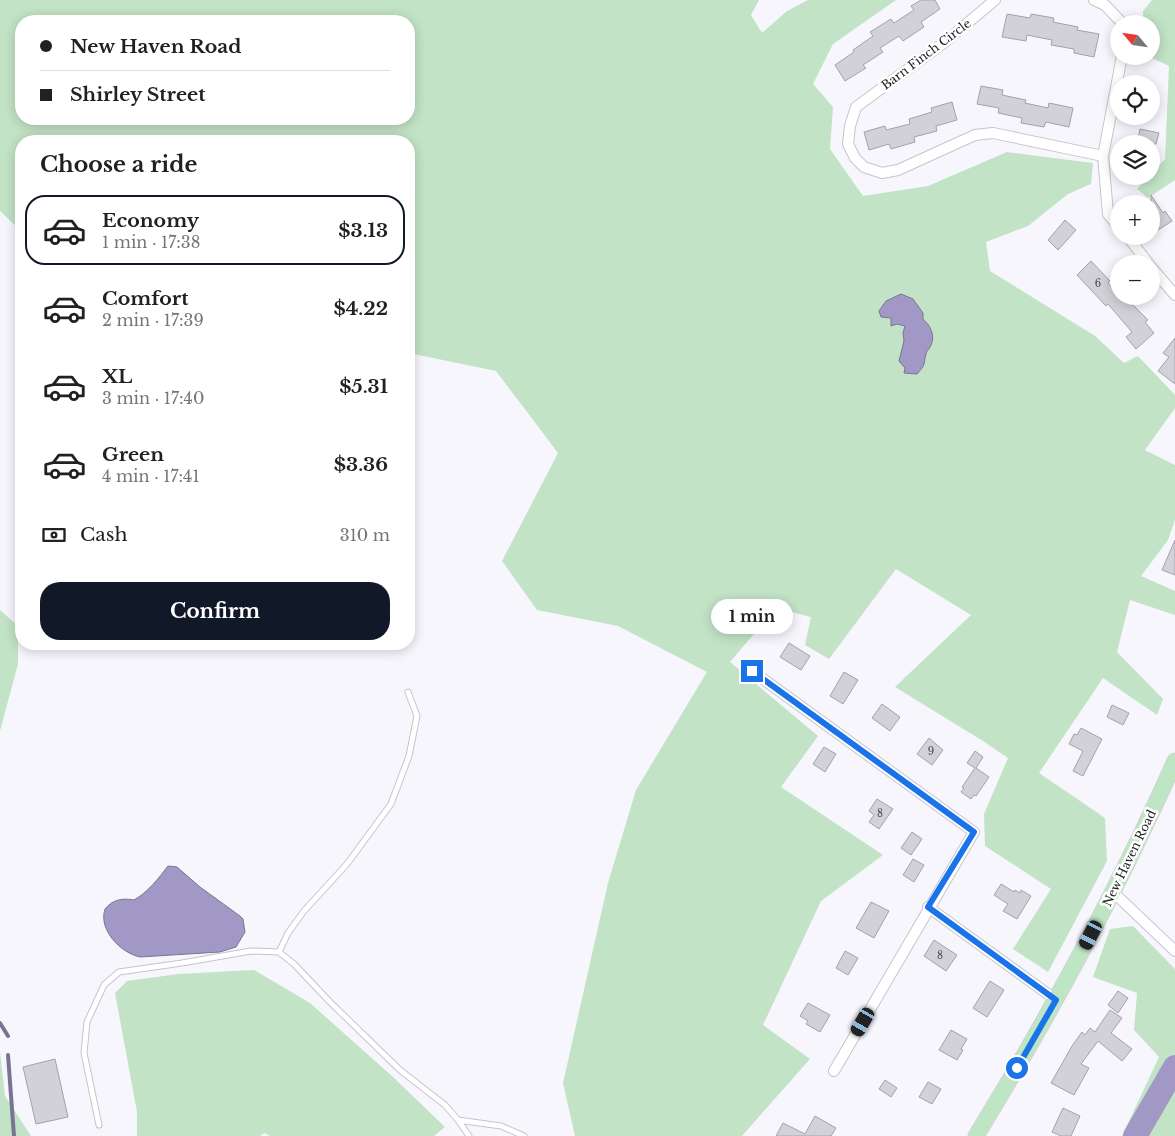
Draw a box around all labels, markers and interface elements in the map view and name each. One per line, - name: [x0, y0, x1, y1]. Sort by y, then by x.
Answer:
- street label: Barn Finch Circle: [878, 15, 974, 93]
- north arrow: [1110, 15, 1160, 65]
- map controls: [1110, 15, 1160, 305]
- text: New Haven Road: [70, 35, 241, 58]
- button: locate: [1110, 75, 1160, 125]
- text: Shirley Street: [70, 83, 205, 106]
- button: layers: [1110, 135, 1160, 185]
- text: Choose a ride: [40, 151, 197, 178]
- button: +: [1110, 195, 1160, 245]
- icon: car: [42, 208, 87, 253]
- text: Economy: [102, 209, 199, 232]
- text: $3.13: [338, 219, 388, 242]
- text: 1 min · 17:38: [102, 232, 200, 252]
- button: −: [1110, 255, 1160, 305]
- house number: 6: [1095, 277, 1101, 290]
- icon: car: [42, 286, 87, 331]
- text: Comfort: [102, 287, 189, 310]
- text: $4.22: [333, 297, 388, 320]
- text: 2 min · 17:39: [102, 310, 204, 330]
- icon: car: [42, 364, 87, 409]
- text: XL: [102, 365, 132, 388]
- text: $5.31: [339, 375, 388, 398]
- text: 3 min · 17:40: [102, 388, 204, 408]
- icon: car: [42, 442, 87, 487]
- text: Green: [102, 443, 164, 466]
- text: $3.36: [334, 453, 388, 476]
- text: 4 min · 17:41: [102, 466, 200, 486]
- icon: cash: [40, 521, 68, 549]
- text: Cash: [80, 523, 127, 546]
- text: 310 m: [340, 525, 390, 545]
- button: Confirm: [40, 582, 390, 640]
- callout: 1 min: [711, 598, 793, 634]
- text: 1 min: [729, 606, 775, 626]
- route end: [741, 660, 763, 682]
- house number: 9: [928, 745, 934, 758]
- house number: 8: [877, 807, 883, 820]
- street label: New Haven Road: [1099, 807, 1159, 909]
- car: [1077, 918, 1104, 952]
- house number: 8: [937, 949, 943, 962]
- car: [849, 1005, 876, 1039]
- route start: [1006, 1057, 1028, 1079]

